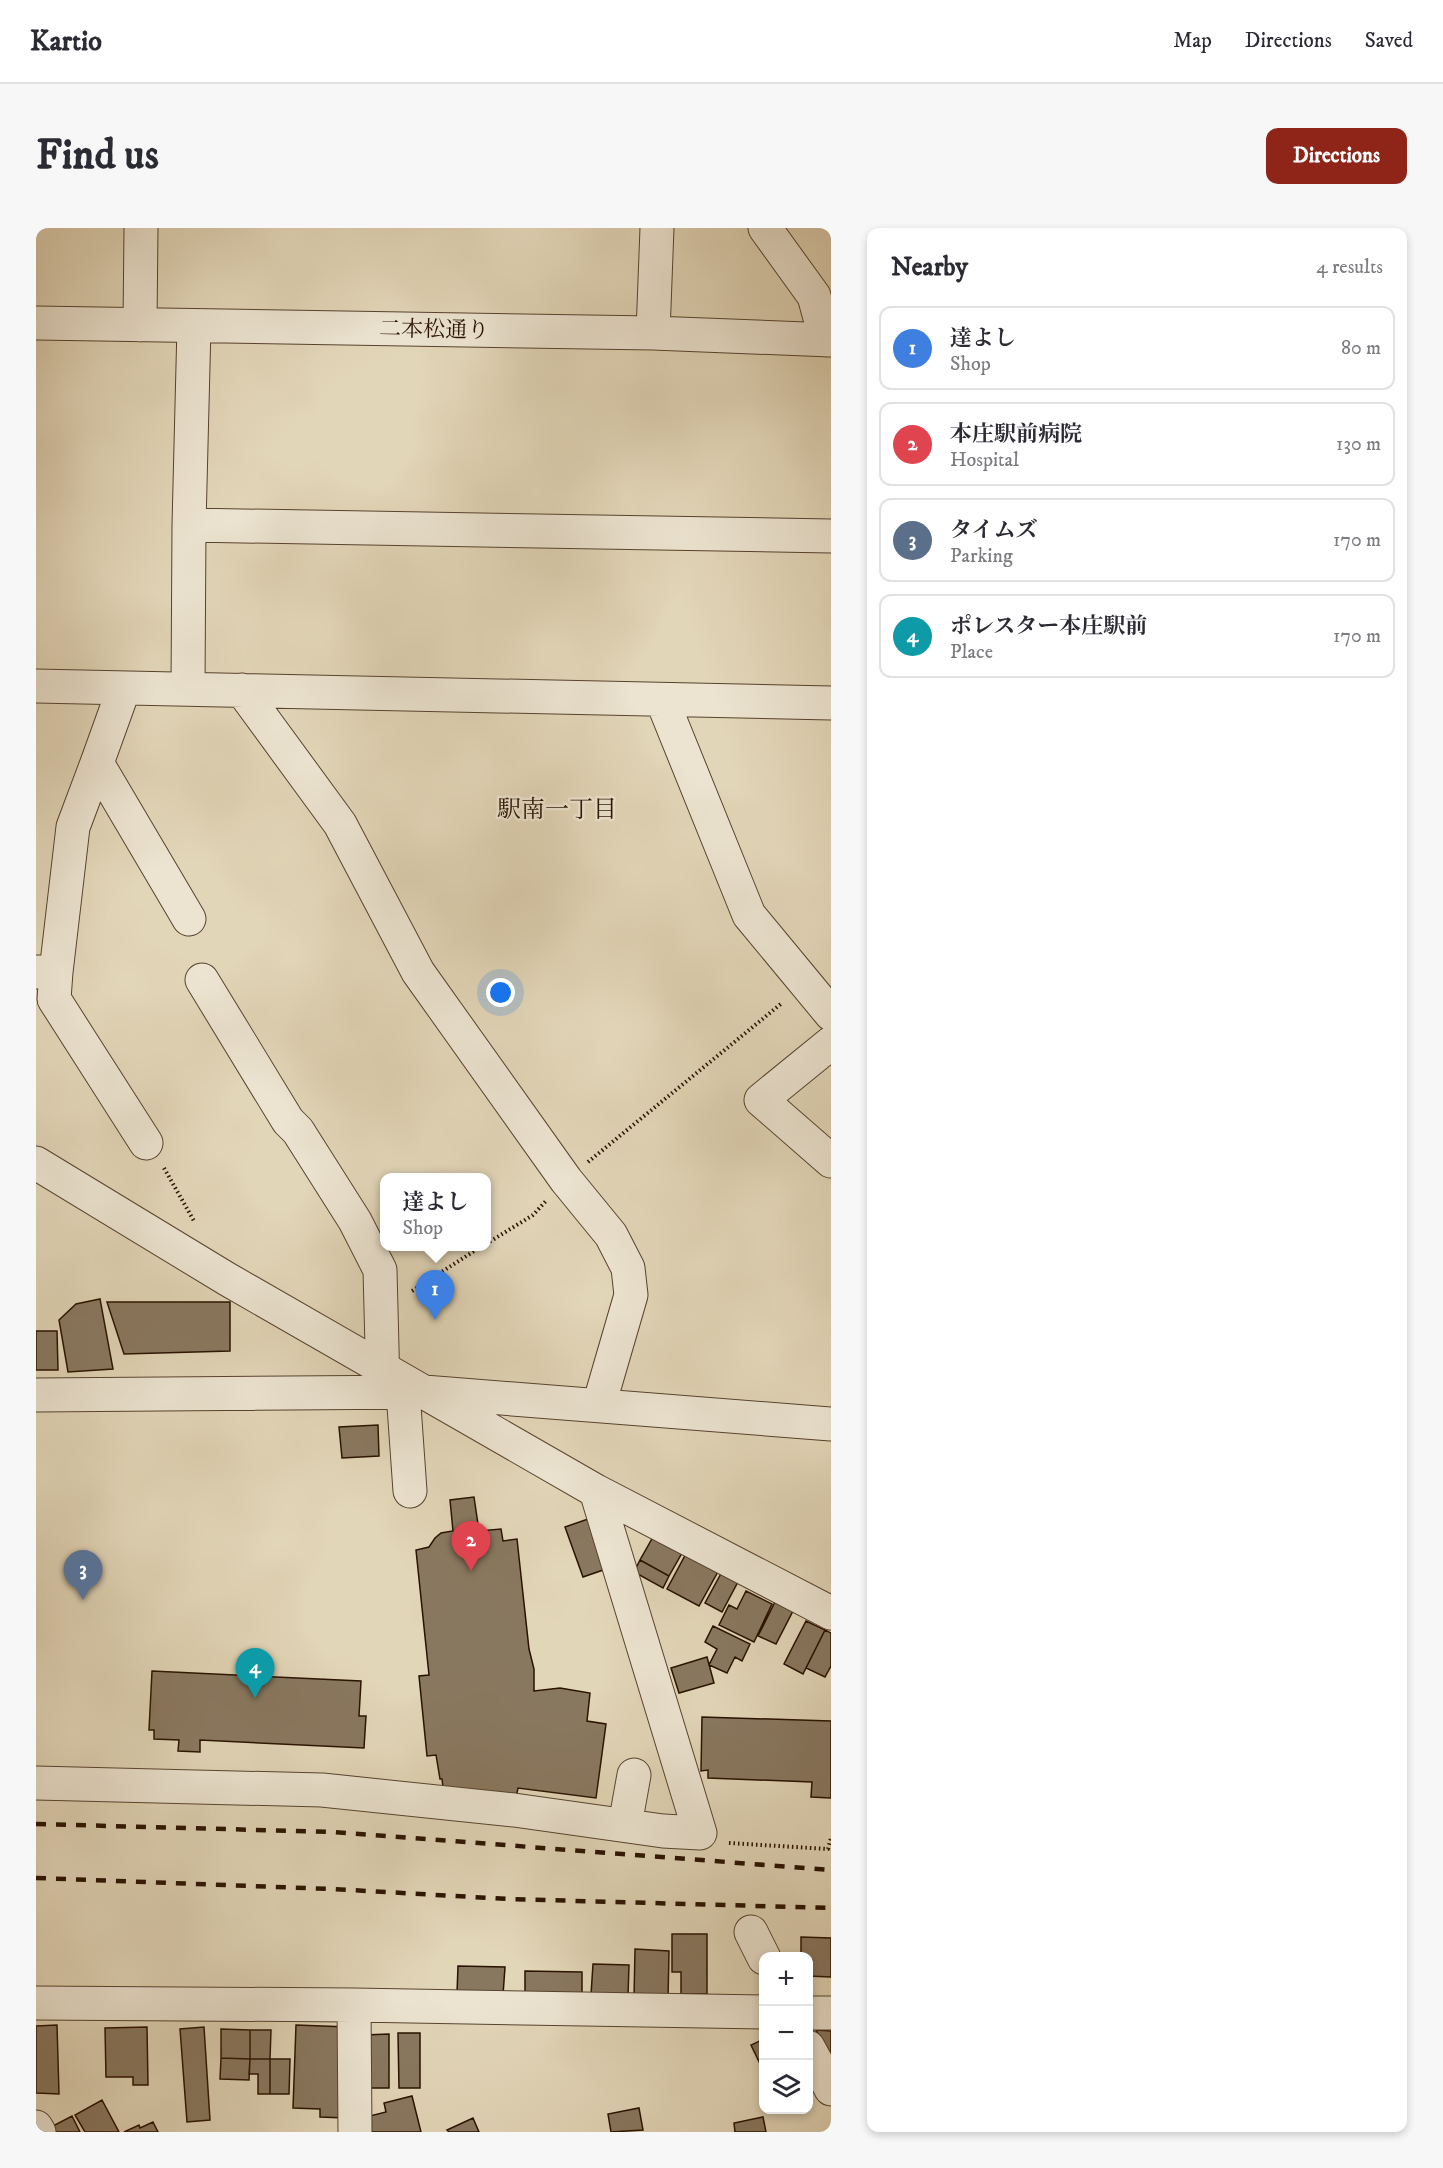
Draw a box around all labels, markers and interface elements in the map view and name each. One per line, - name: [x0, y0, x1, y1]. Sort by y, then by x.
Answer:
- text: Kartio: [30, 24, 102, 59]
- text: Map: [1173, 28, 1212, 54]
- text: Directions: [1245, 28, 1332, 54]
- text: Saved: [1365, 28, 1413, 54]
- button: Directions: [1266, 128, 1407, 184]
- text: Find us: [36, 130, 159, 182]
- text: Nearby: [891, 251, 968, 284]
- text: 4 results: [1316, 255, 1383, 280]
- street label: 二本松通り: [379, 316, 489, 344]
- text: 達よし: [950, 325, 1016, 352]
- text: 1: [909, 336, 916, 361]
- text: 80 m: [1341, 336, 1381, 361]
- text: Shop: [950, 352, 991, 377]
- text: 本庄駅前病院: [950, 421, 1082, 448]
- text: 2: [908, 432, 917, 457]
- text: 130 m: [1336, 432, 1381, 457]
- text: Hospital: [950, 448, 1019, 473]
- text: タイムズ: [950, 517, 1038, 544]
- text: 3: [909, 528, 916, 553]
- text: 170 m: [1333, 528, 1381, 553]
- text: Parking: [950, 544, 1013, 569]
- text: ポレスター本庄駅前: [950, 613, 1147, 640]
- text: 4: [907, 624, 918, 649]
- text: 170 m: [1333, 624, 1381, 649]
- text: Place: [950, 640, 993, 665]
- district label: 駅南一丁目: [497, 795, 617, 825]
- your location: [486, 978, 515, 1007]
- popup: [380, 1173, 491, 1251]
- text: 達よし: [402, 1189, 469, 1216]
- text: Shop: [402, 1216, 443, 1241]
- pin: 1: [416, 1270, 454, 1320]
- pin: 2: [452, 1522, 490, 1571]
- pin: 3: [64, 1550, 102, 1600]
- pin: 4: [236, 1648, 274, 1698]
- map controls: [759, 1952, 813, 2114]
- button: +: [759, 1952, 813, 2006]
- button: −: [759, 2006, 813, 2060]
- button: layers: [759, 2060, 813, 2114]

